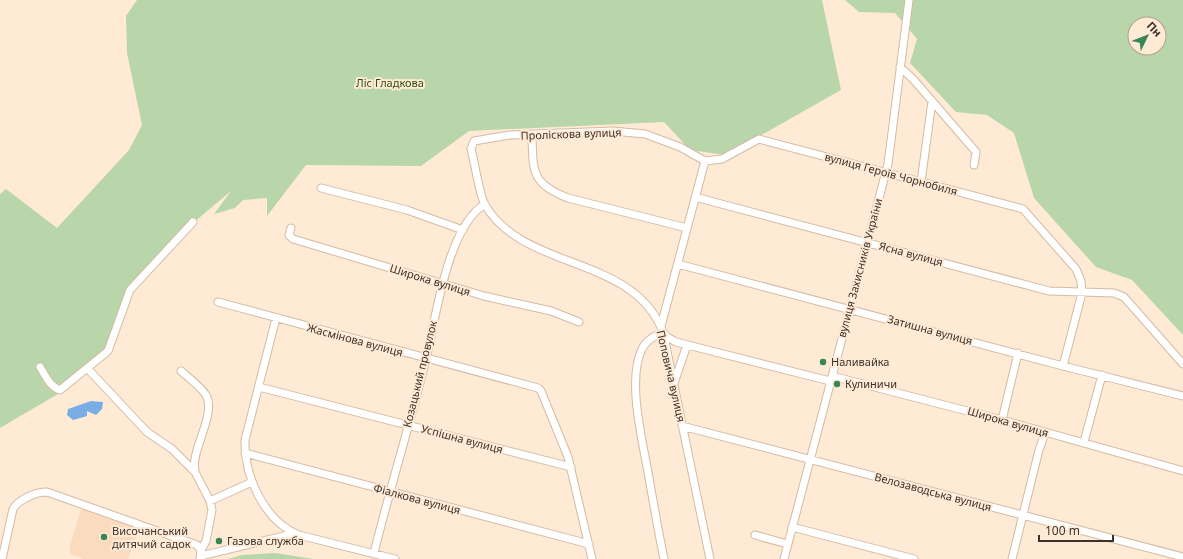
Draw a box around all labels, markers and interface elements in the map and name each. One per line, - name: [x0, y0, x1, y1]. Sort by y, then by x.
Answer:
- north arrow: [1127, 16, 1167, 56]
- text: Пн: [1144, 18, 1165, 40]
- park label: Ліс Гладкова: [356, 75, 424, 90]
- street label: Проліскова вулиця: [520, 124, 622, 143]
- street label: вулиця Героїв Чорнобиля: [823, 149, 959, 198]
- street label: вулиця Захисників України: [834, 197, 885, 339]
- street label: Ясна вулиця: [877, 238, 945, 269]
- street label: Широка вулиця: [388, 260, 472, 299]
- street label: Затишна вулиця: [886, 311, 974, 348]
- street label: Козацький провулок: [399, 319, 440, 429]
- street label: Жасмінова вулиця: [306, 320, 405, 360]
- street label: Поповича вулиця: [654, 329, 689, 423]
- place label: Наливайка: [831, 354, 889, 369]
- marker: Наливайка: [818, 357, 828, 367]
- place label: Кулиничи: [845, 376, 897, 391]
- marker: Кулиничи: [832, 379, 842, 389]
- street label: Широка вулиця: [966, 403, 1050, 440]
- street label: Успішна вулиця: [420, 420, 505, 457]
- street label: Велозаводська вулиця: [873, 469, 993, 514]
- street label: Фіалкова вулиця: [372, 480, 462, 517]
- scale bar: [1039, 517, 1113, 543]
- text: 100 m: [1045, 522, 1080, 539]
- place label: Височанський дитячий садок: [112, 523, 191, 551]
- marker: Височанський дитячий садок: [99, 532, 109, 542]
- place label: Газова служба: [227, 533, 304, 548]
- marker: Газова служба: [214, 536, 224, 546]

